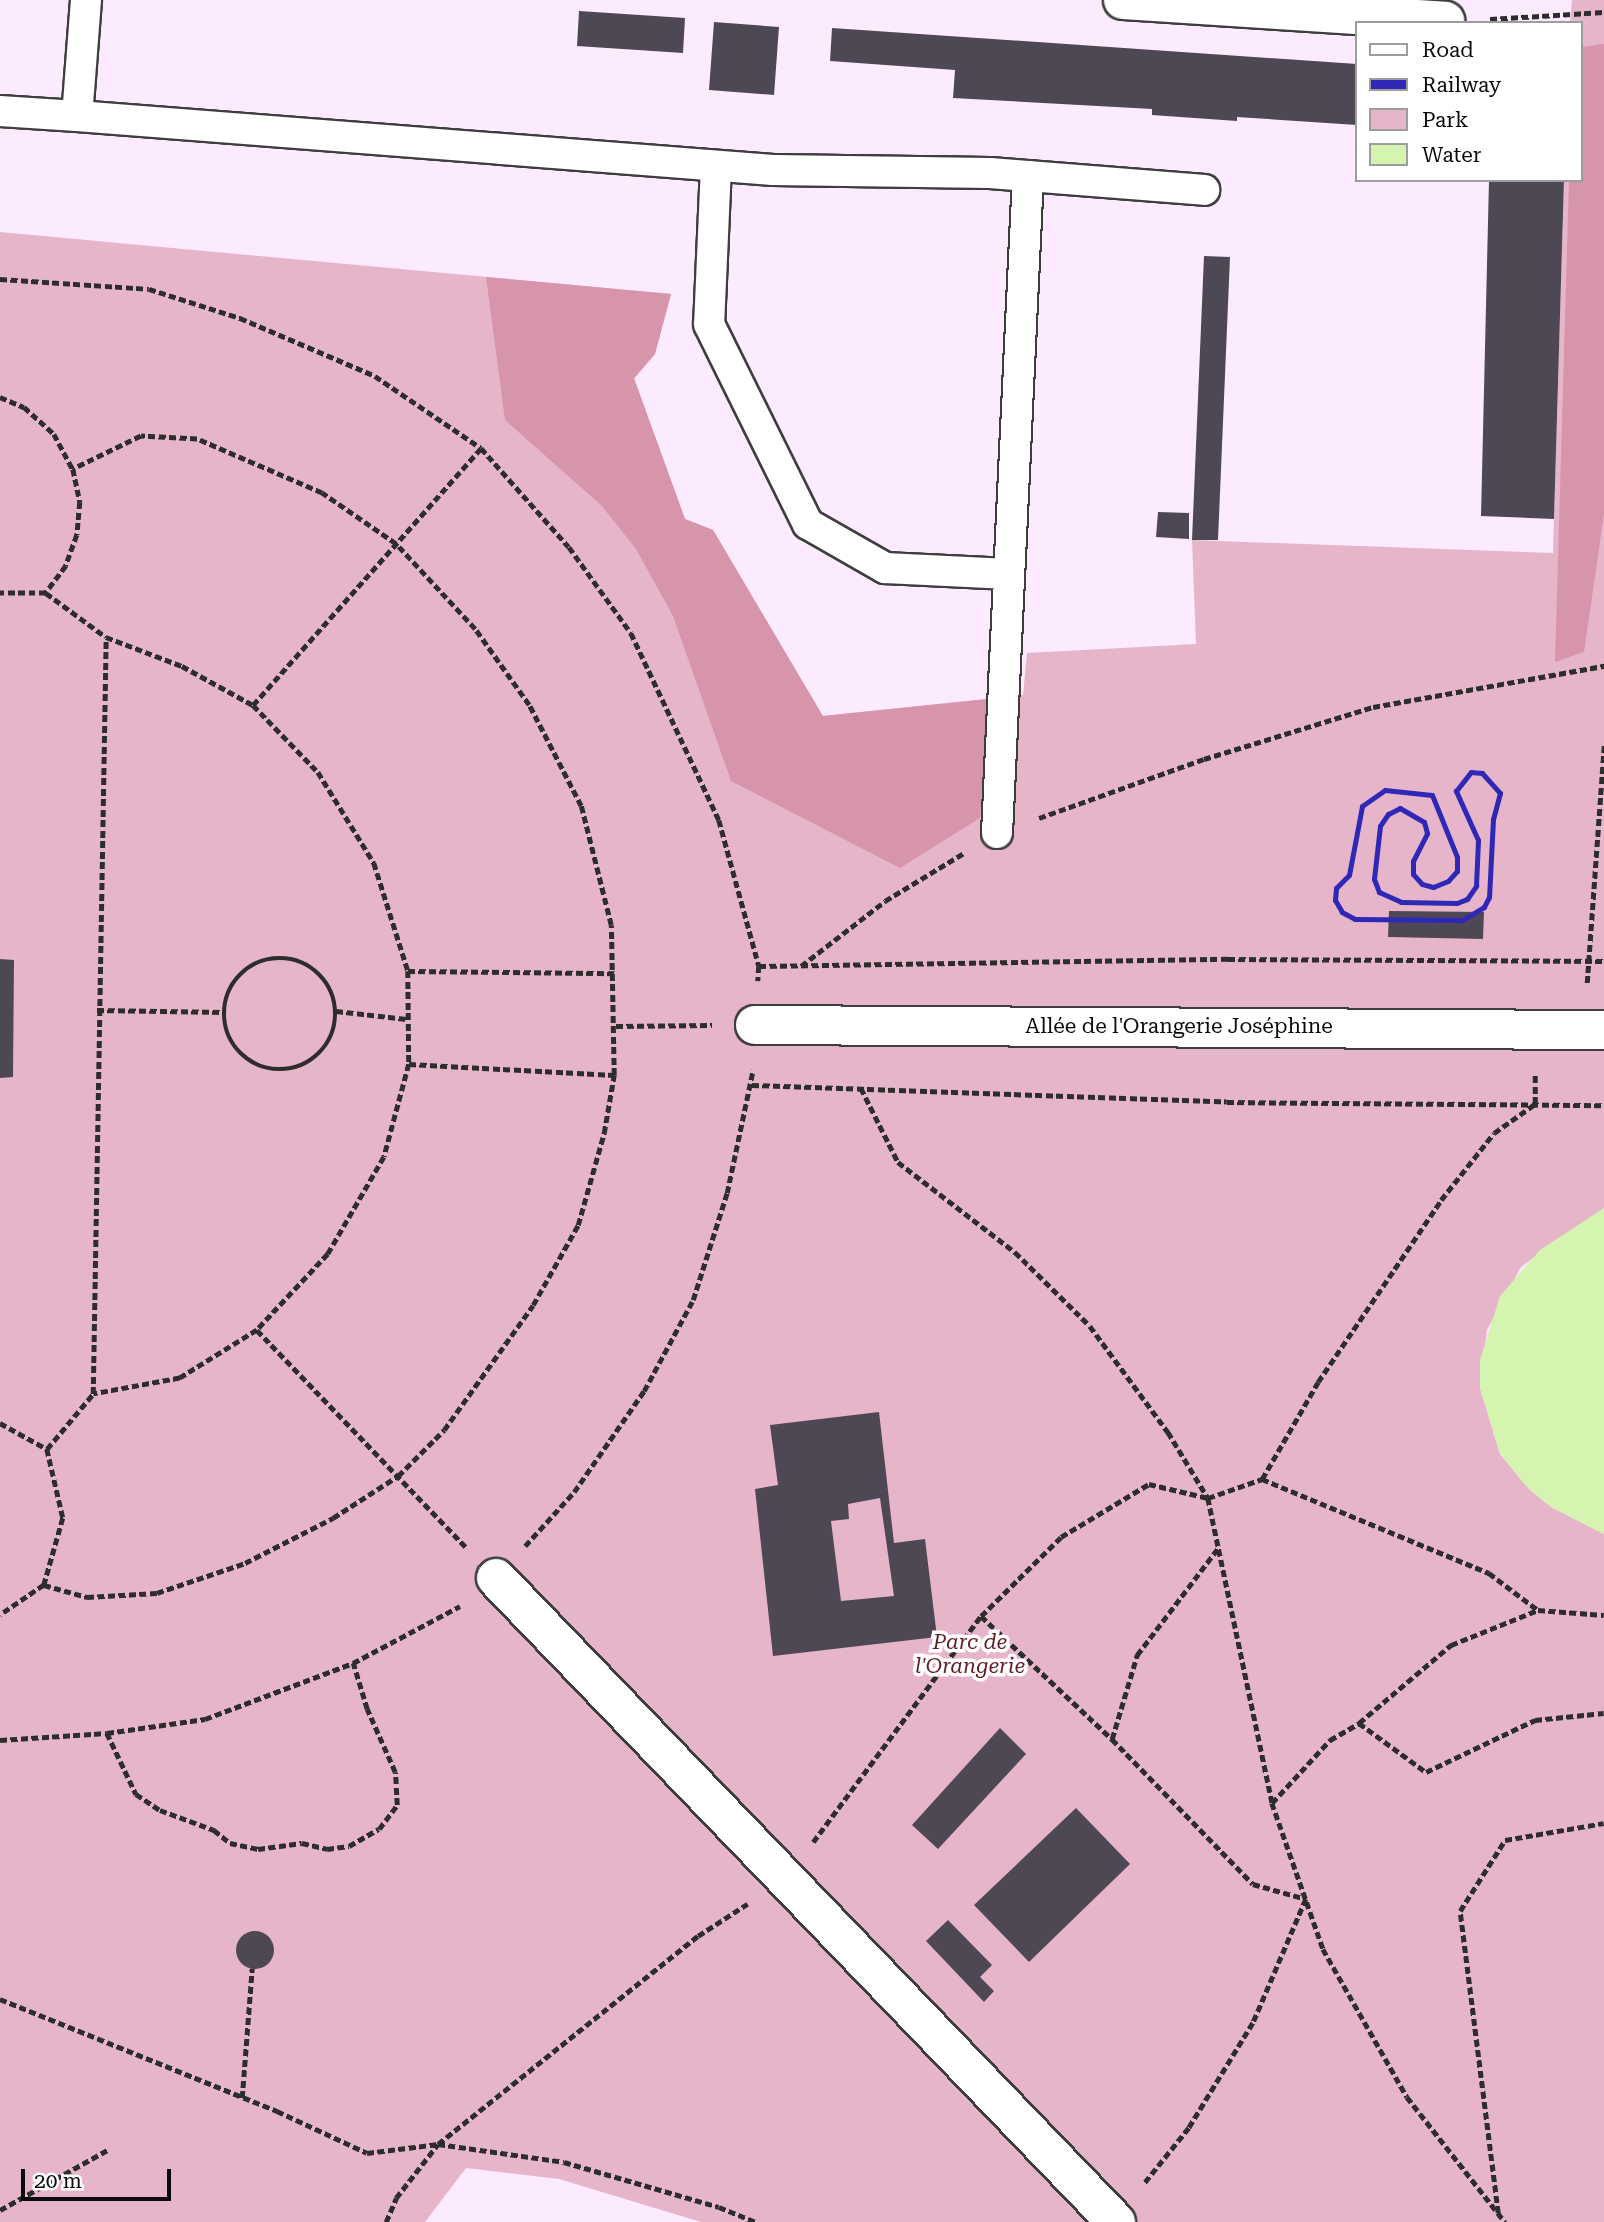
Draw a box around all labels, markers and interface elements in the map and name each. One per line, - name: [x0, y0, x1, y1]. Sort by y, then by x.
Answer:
- legend: [1356, 21, 1583, 182]
- text: Road: [1422, 38, 1474, 62]
- text: Railway: [1422, 73, 1501, 97]
- text: Park: [1422, 108, 1468, 132]
- text: Water: [1422, 143, 1481, 167]
- street label: Allée de l'Orangerie Joséphine: [1025, 1013, 1333, 1039]
- park label: Parc de l'Orangerie: [915, 1629, 1025, 1679]
- scale bar: [24, 2156, 175, 2200]
- text: 20 m: [34, 2169, 82, 2193]

